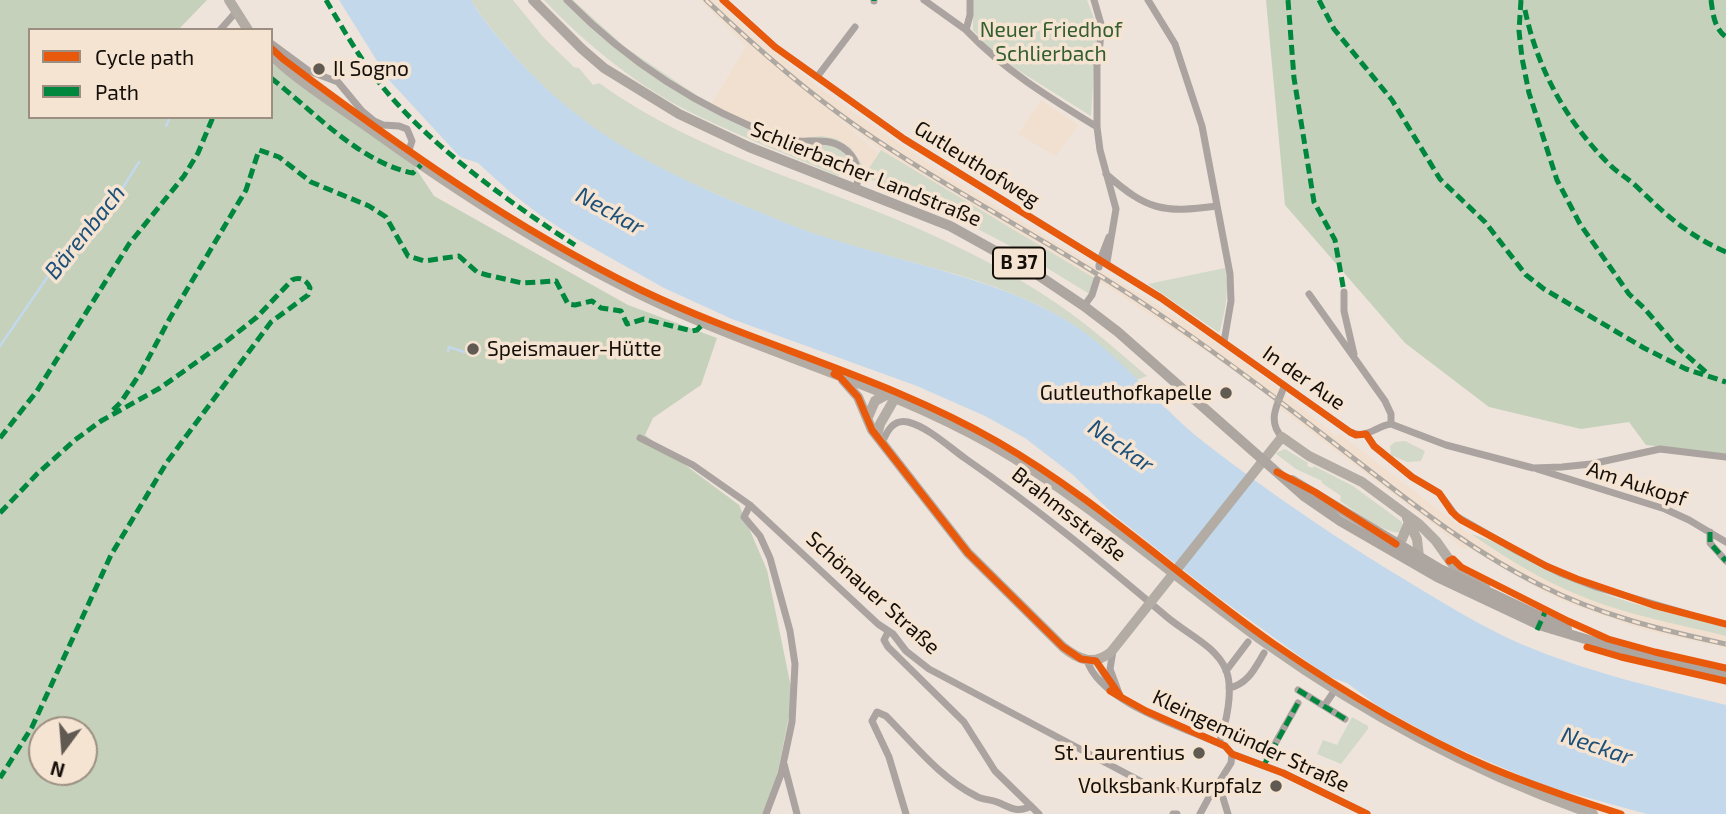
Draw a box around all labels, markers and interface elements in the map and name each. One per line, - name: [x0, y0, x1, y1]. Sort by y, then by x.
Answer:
- park label: Neuer Friedhof Schlierbach: [980, 17, 1122, 67]
- legend: [28, 28, 273, 119]
- text: Cycle path: [95, 44, 194, 69]
- place label: Il Sogno: [333, 56, 409, 82]
- marker: Il Sogno: [311, 61, 327, 77]
- text: Path: [95, 79, 139, 104]
- street label: Gutleuthofweg: [910, 115, 1044, 213]
- street label: Schlierbacher Landstraße: [747, 116, 985, 232]
- water label: Bärenbach: [39, 179, 131, 285]
- water label: Neckar: [571, 181, 649, 241]
- road number: B 37: [993, 247, 1045, 278]
- place label: Speismauer-Hütte: [487, 336, 661, 362]
- street label: In der Aue: [1258, 340, 1350, 416]
- marker: Speismauer-Hütte: [465, 341, 481, 357]
- place label: Gutleuthofkapelle: [1040, 380, 1212, 406]
- marker: Gutleuthofkapelle: [1218, 385, 1234, 401]
- water label: Neckar: [1083, 414, 1159, 478]
- street label: Am Aukopf: [1584, 456, 1690, 512]
- street label: Brahmsstraße: [1007, 461, 1131, 567]
- street label: Schönauer Straße: [801, 526, 945, 660]
- street label: Kleingemünder Straße: [1149, 684, 1353, 798]
- north arrow: [28, 716, 98, 786]
- water label: Neckar: [1558, 721, 1636, 771]
- place label: St. Laurentius: [1054, 740, 1185, 766]
- marker: St. Laurentius: [1191, 745, 1207, 761]
- text: N: [48, 757, 67, 783]
- place label: Volksbank Kurpfalz: [1078, 773, 1262, 799]
- marker: Volksbank Kurpfalz: [1268, 778, 1284, 794]

